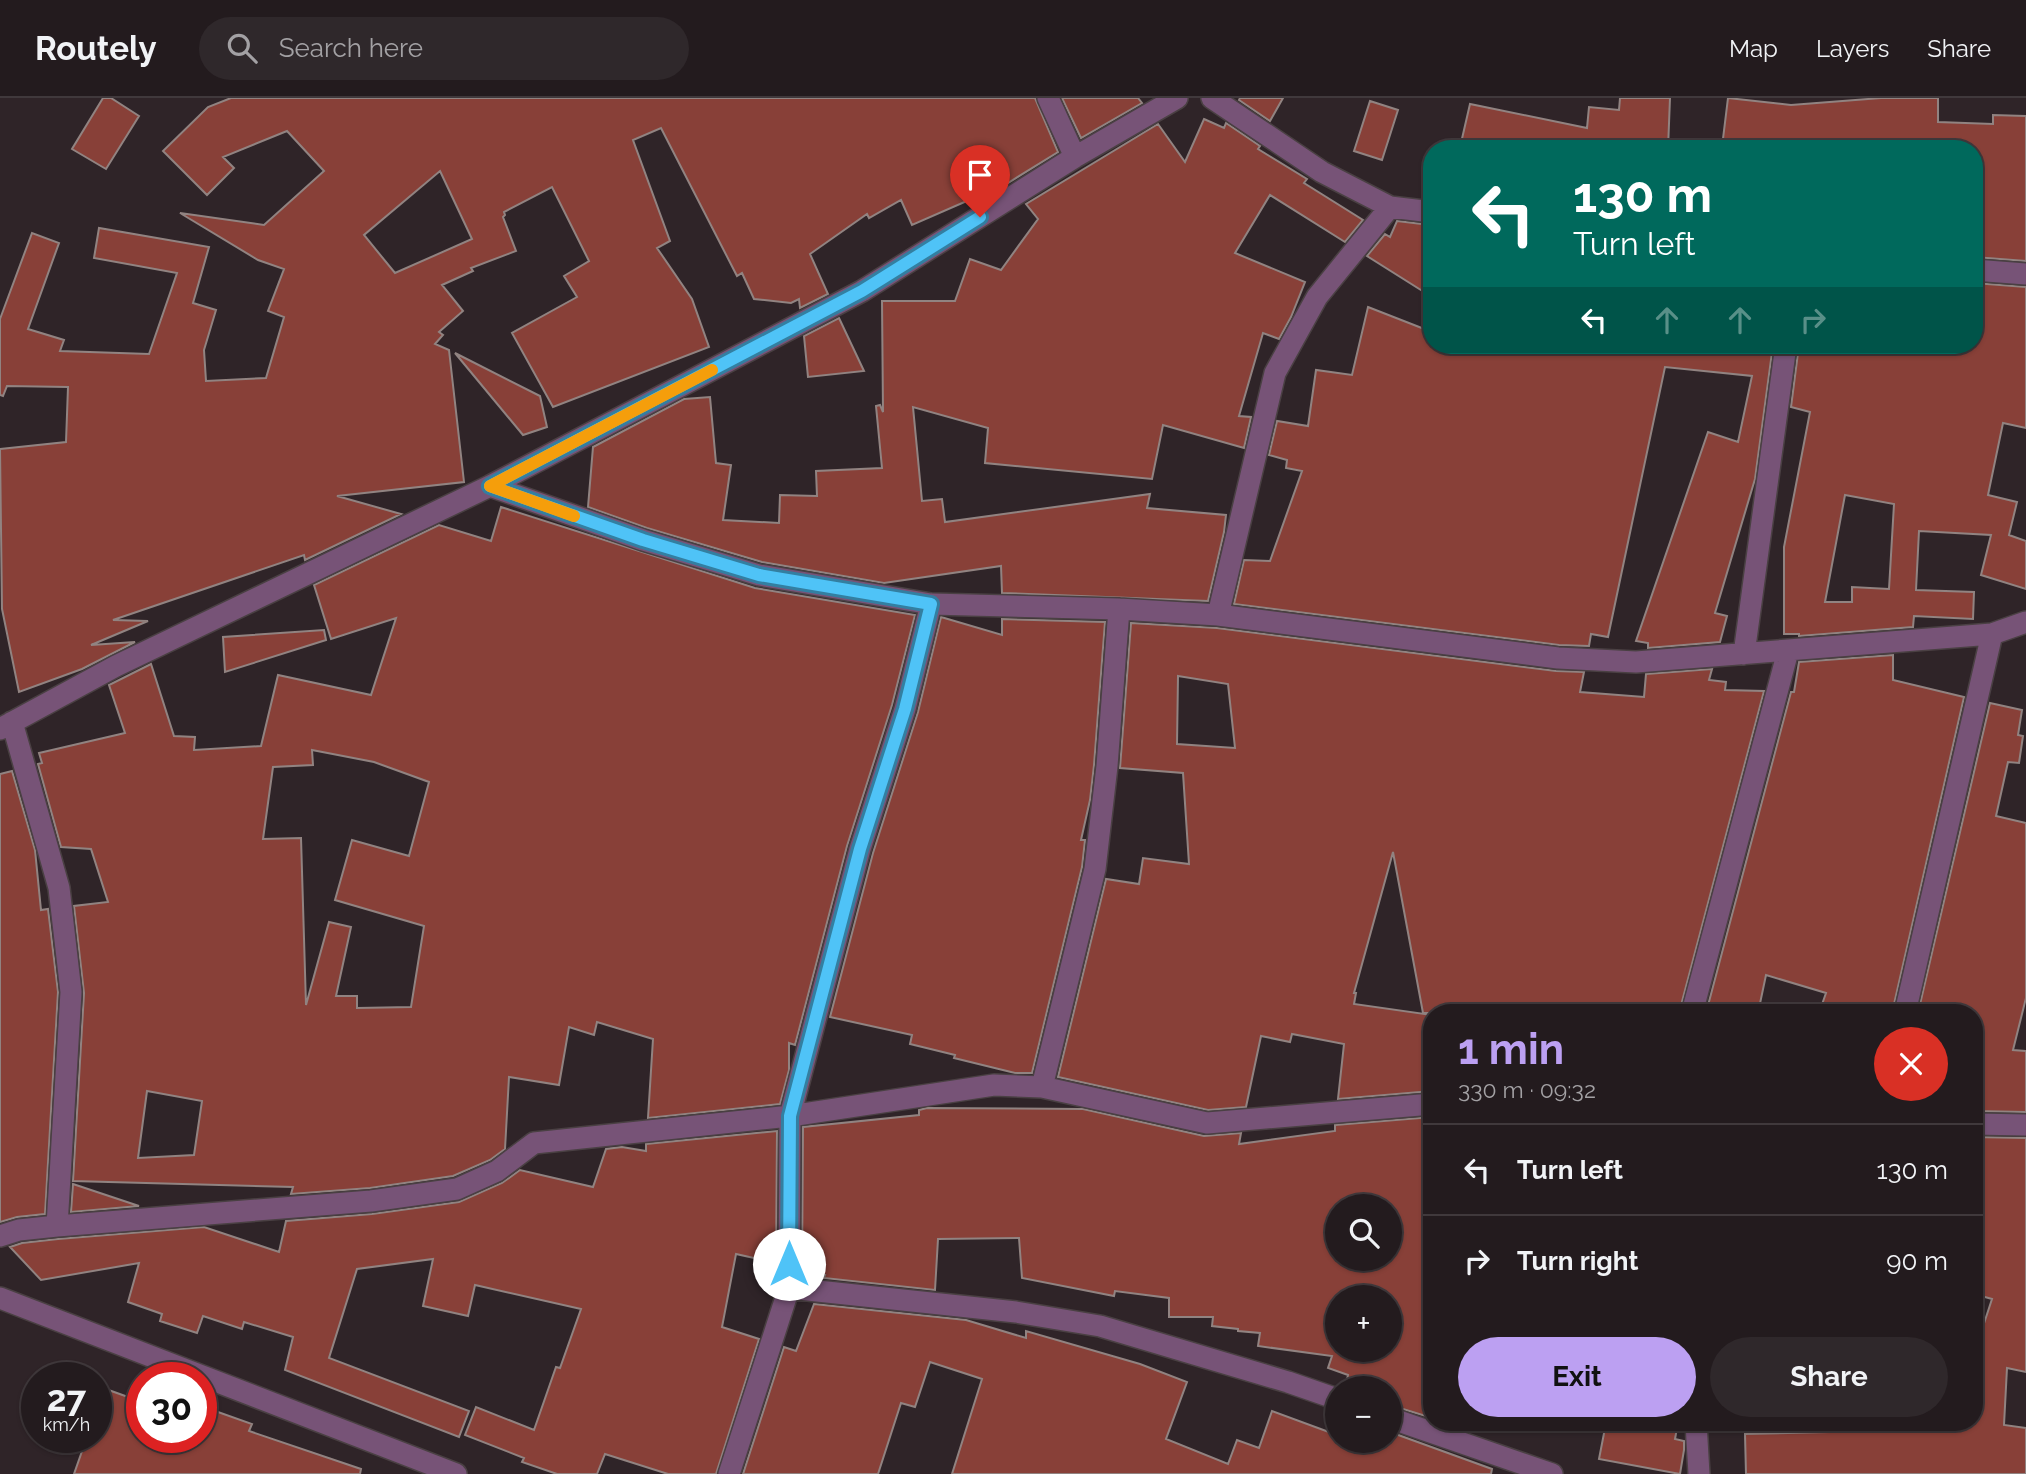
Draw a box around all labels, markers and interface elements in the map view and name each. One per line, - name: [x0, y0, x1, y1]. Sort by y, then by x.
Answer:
- search box: [199, 17, 689, 80]
- text: Routely: [35, 29, 157, 68]
- icon: search: [223, 29, 261, 67]
- text: Search here: [279, 33, 423, 63]
- text: Map: [1729, 34, 1778, 63]
- text: Layers: [1816, 34, 1889, 63]
- text: Share: [1927, 34, 1991, 63]
- pin: [950, 145, 1010, 217]
- icon: arrive: [961, 156, 999, 194]
- text: 130 m: [1573, 166, 1712, 223]
- icon: left: [1458, 168, 1549, 259]
- text: Turn left: [1573, 225, 1695, 262]
- icon: left: [1575, 301, 1613, 339]
- icon: ahead: [1648, 301, 1686, 339]
- icon: ahead: [1721, 301, 1759, 339]
- icon: right: [1794, 301, 1832, 339]
- text: 1 min: [1458, 1025, 1564, 1074]
- button: close: [1874, 1027, 1948, 1101]
- text: 330 m · 09:32: [1458, 1076, 1596, 1103]
- icon: left: [1458, 1151, 1496, 1189]
- text: Turn left: [1517, 1155, 1623, 1185]
- text: 130 m: [1877, 1155, 1948, 1185]
- map controls: [1325, 1194, 1402, 1453]
- button: search: [1325, 1194, 1402, 1271]
- position arrow: [752, 1227, 826, 1301]
- icon: right: [1458, 1242, 1496, 1280]
- text: Turn right: [1517, 1246, 1638, 1276]
- text: 90 m: [1886, 1246, 1948, 1276]
- button: +: [1325, 1285, 1402, 1362]
- button: Exit: [1458, 1337, 1696, 1417]
- button: Share: [1710, 1337, 1948, 1417]
- speed limit sign: 30: [126, 1362, 217, 1453]
- button: −: [1325, 1376, 1402, 1453]
- text: 27: [47, 1378, 86, 1419]
- text: km/h: [43, 1414, 90, 1435]

